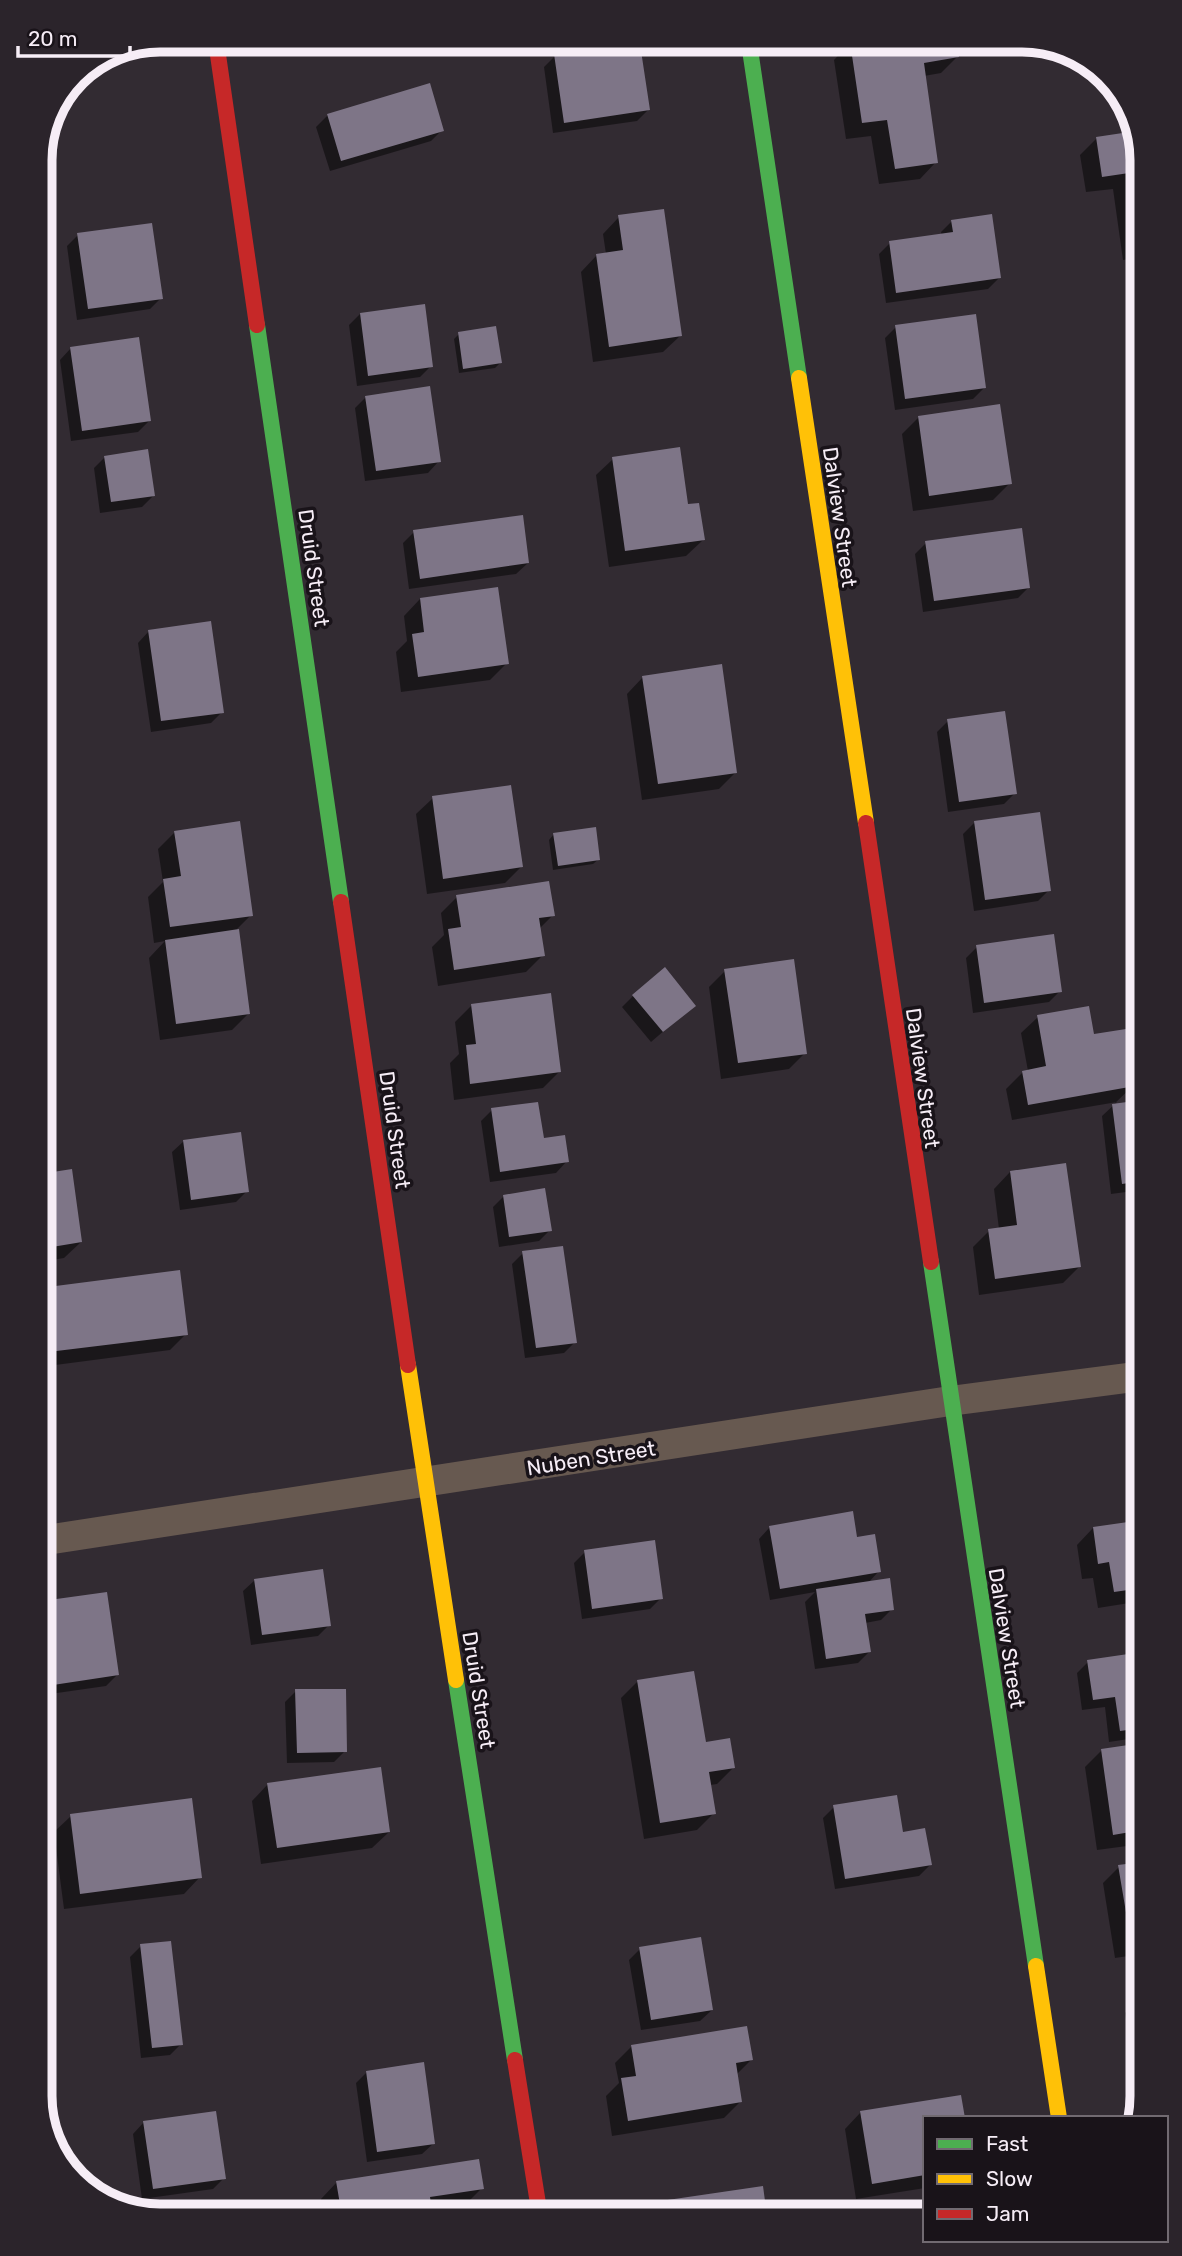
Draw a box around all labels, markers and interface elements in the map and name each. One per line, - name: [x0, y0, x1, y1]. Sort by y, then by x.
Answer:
- scale bar: [18, 14, 130, 58]
- text: 20 m: [28, 26, 77, 51]
- street label: Dalview Street: [818, 445, 862, 589]
- street label: Druid Street: [293, 508, 335, 628]
- street label: Dalview Street: [901, 1006, 945, 1150]
- street label: Druid Street: [374, 1070, 416, 1190]
- street label: Nuben Street: [525, 1435, 657, 1481]
- street label: Dalview Street: [984, 1566, 1030, 1710]
- street label: Druid Street: [457, 1630, 501, 1750]
- legend: [923, 2116, 1168, 2242]
- text: Fast: [986, 2131, 1028, 2156]
- text: Slow: [986, 2166, 1033, 2191]
- text: Jam: [986, 2201, 1030, 2226]

